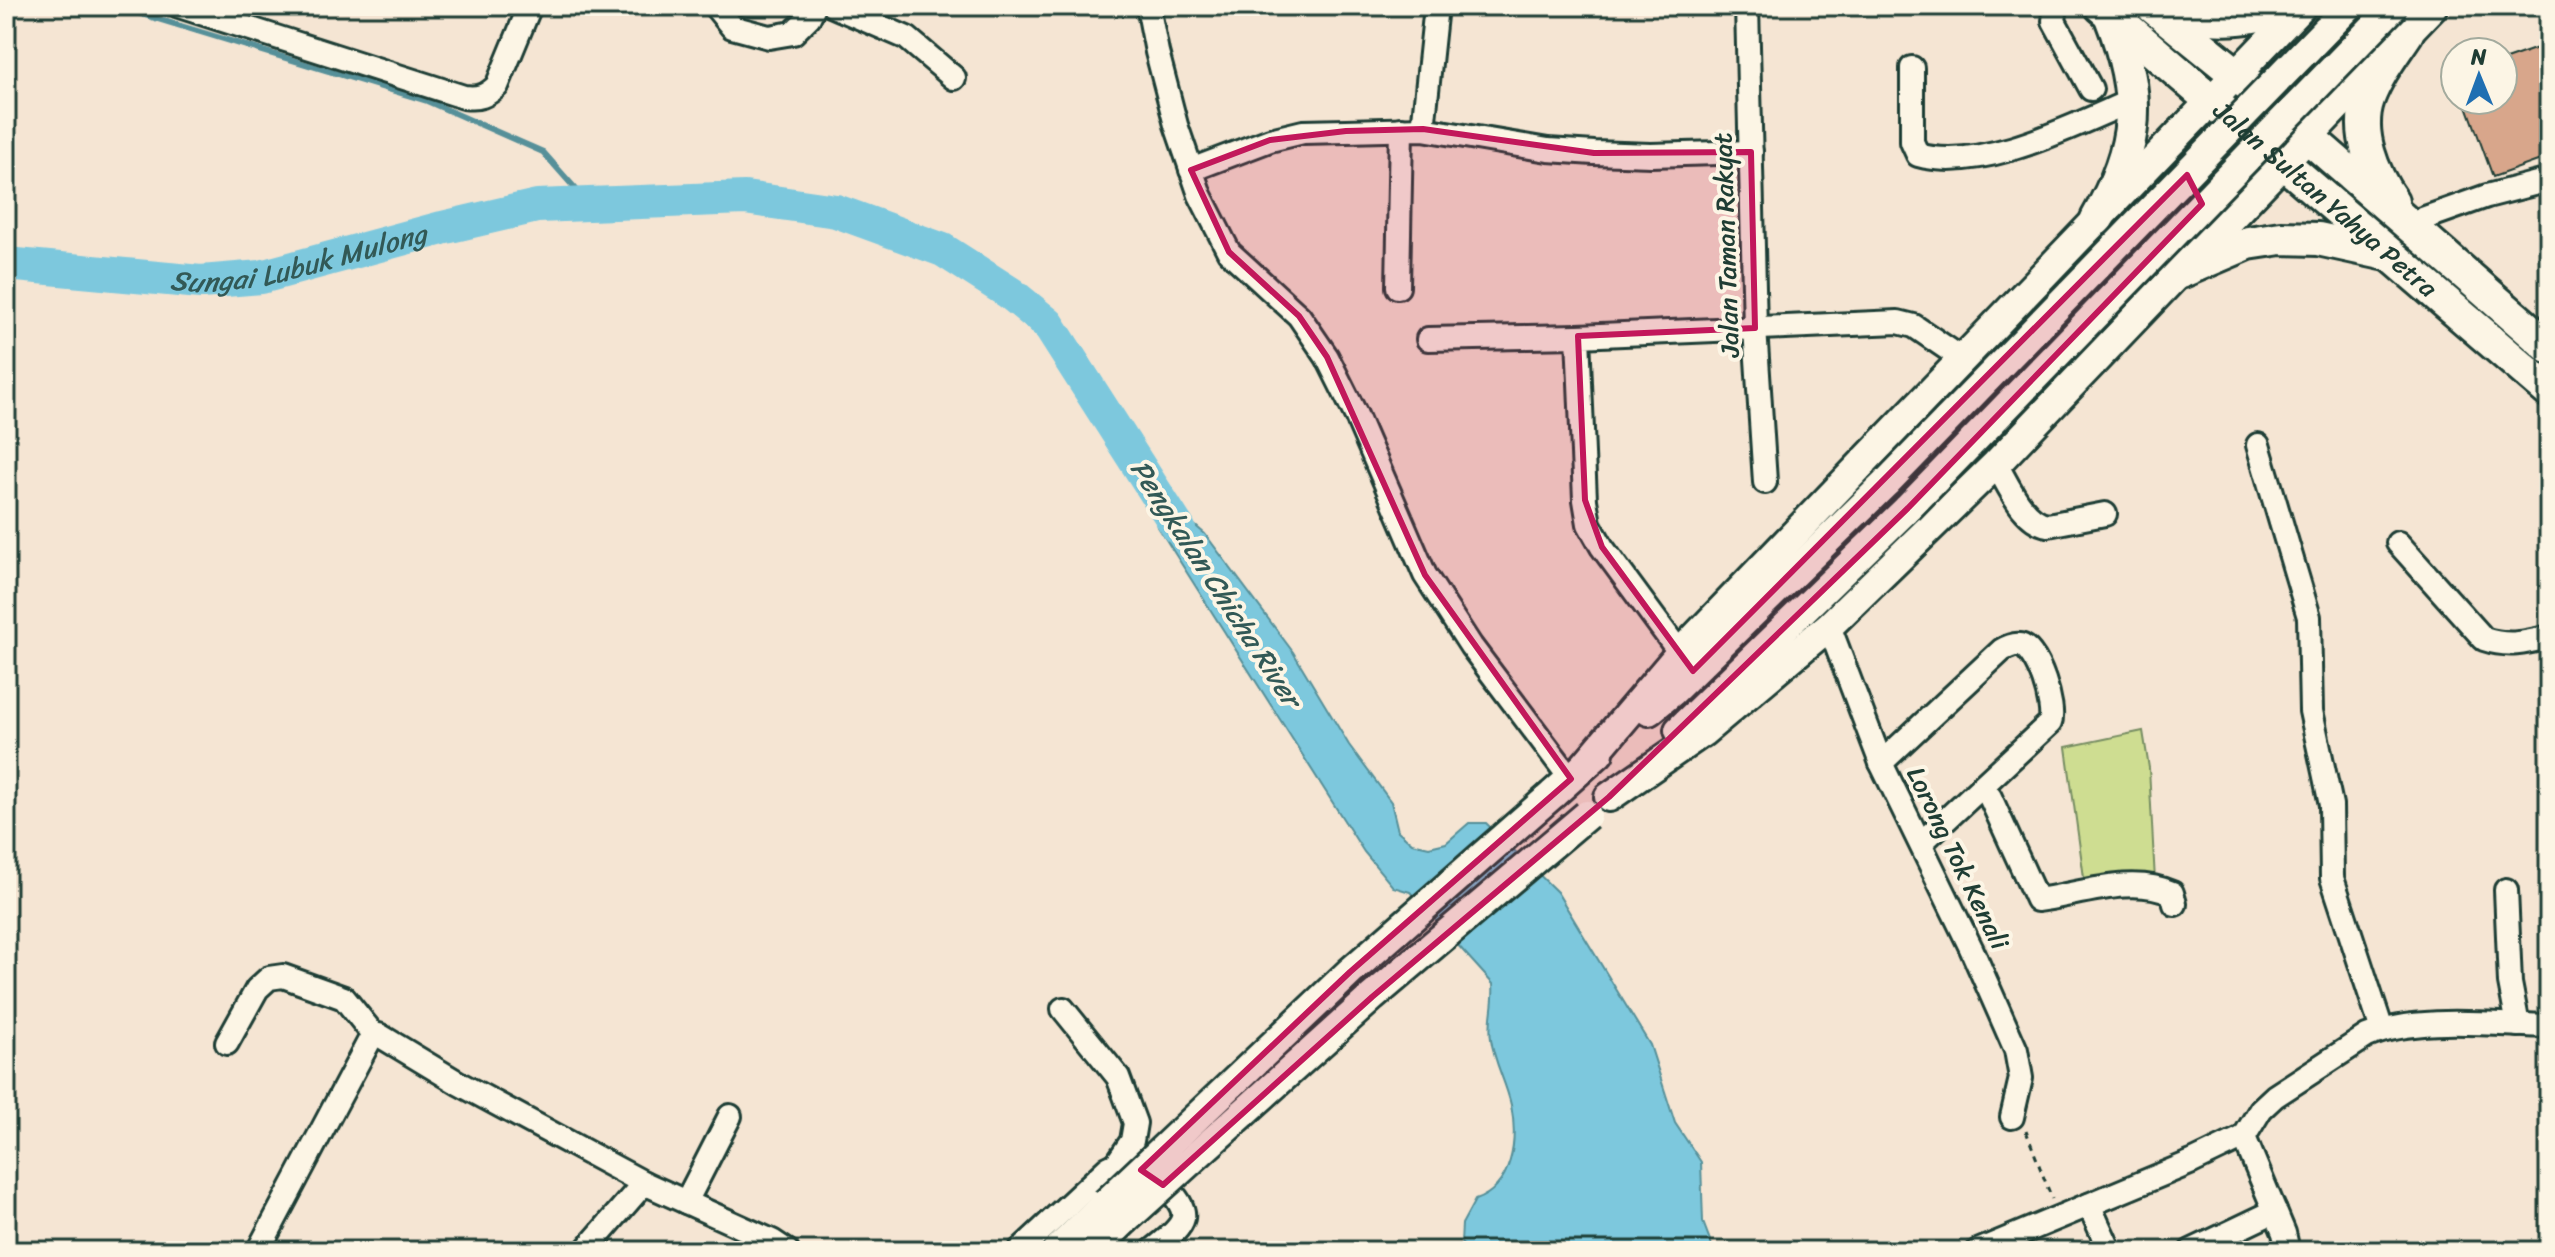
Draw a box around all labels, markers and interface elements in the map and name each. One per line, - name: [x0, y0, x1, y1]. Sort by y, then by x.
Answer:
- north arrow: [2439, 36, 2519, 116]
- text: N: [2470, 37, 2487, 76]
- street label: Jalan Sultan Yahya Petra: [2202, 88, 2449, 310]
- street label: Jalan Taman Rakyat: [1699, 132, 1753, 359]
- water label: Sungai Lubuk Mulong: [168, 208, 435, 307]
- water label: Pengkalan Chicha River: [1117, 449, 1318, 721]
- street label: Lorong Tok Kenali: [1894, 758, 2023, 958]

